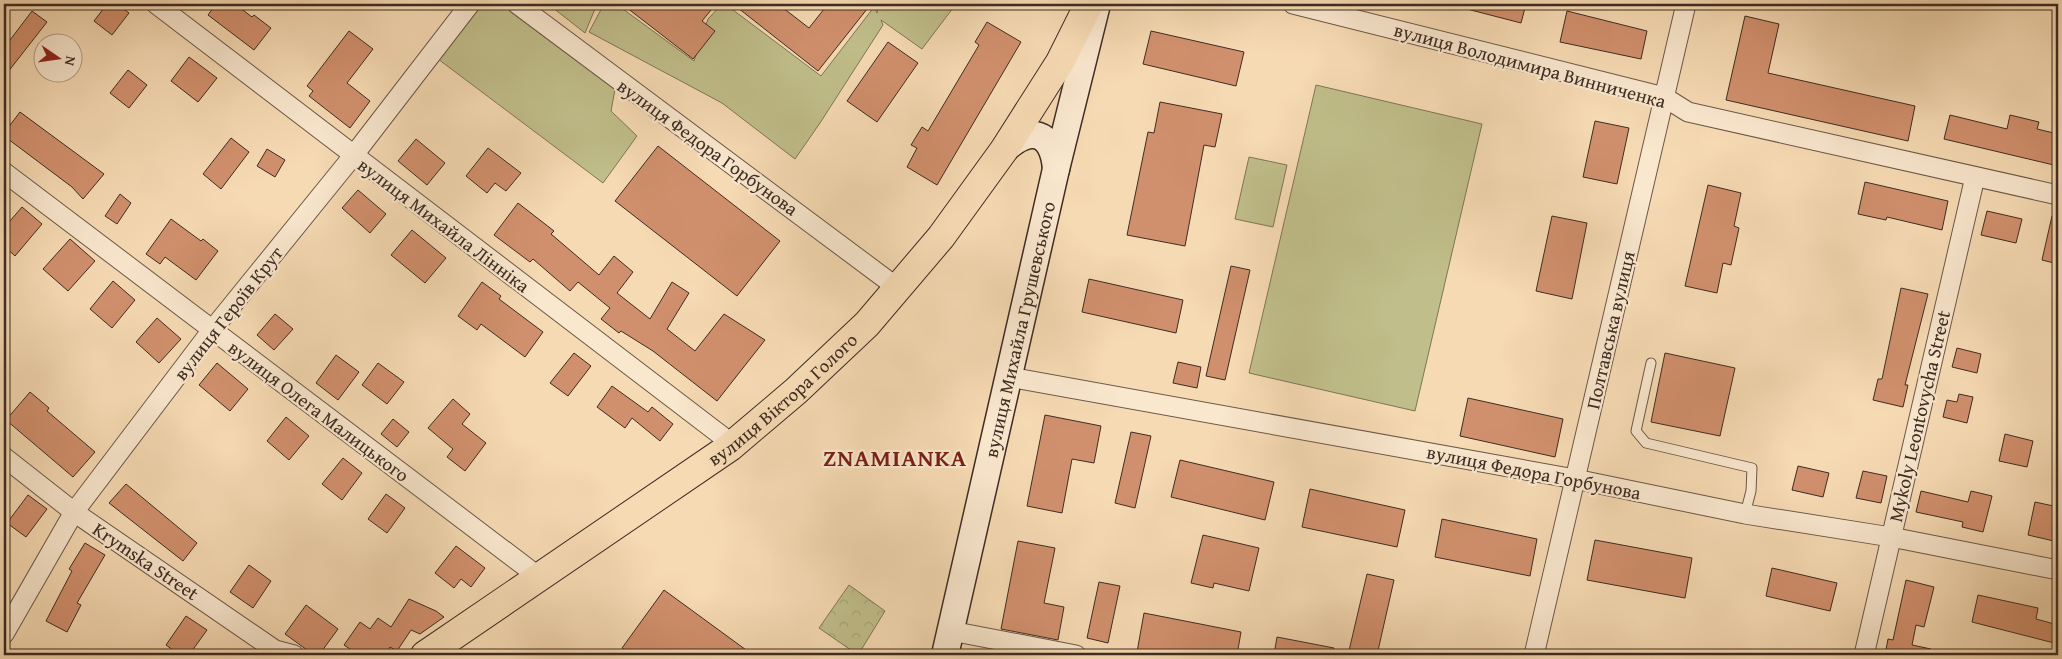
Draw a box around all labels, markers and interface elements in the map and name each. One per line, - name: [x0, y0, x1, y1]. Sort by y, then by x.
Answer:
- street label: вулиця Володимира Винниченка: [1391, 15, 1669, 115]
- north arrow: [32, 32, 82, 82]
- text: N: [60, 54, 81, 68]
- street label: вулиця Федора Горбунова: [612, 72, 804, 222]
- street label: вулиця Михайла Лінніка: [352, 151, 536, 299]
- street label: вулиця Михайла Грушевського: [977, 199, 1062, 460]
- street label: вулиця Героїв Крут: [167, 239, 290, 386]
- street label: Полтавська вулиця: [1578, 248, 1642, 412]
- street label: Mykoly Leontovycha Street: [1881, 307, 1957, 525]
- street label: вулиця Віктора Голого: [702, 326, 864, 472]
- street label: вулиця Олега Малицького: [223, 334, 415, 488]
- street label: вулиця Федора Горбунова: [1424, 437, 1644, 507]
- district label: ZNAMIANKA: [823, 440, 967, 475]
- street label: Krymska Street: [87, 515, 205, 607]

